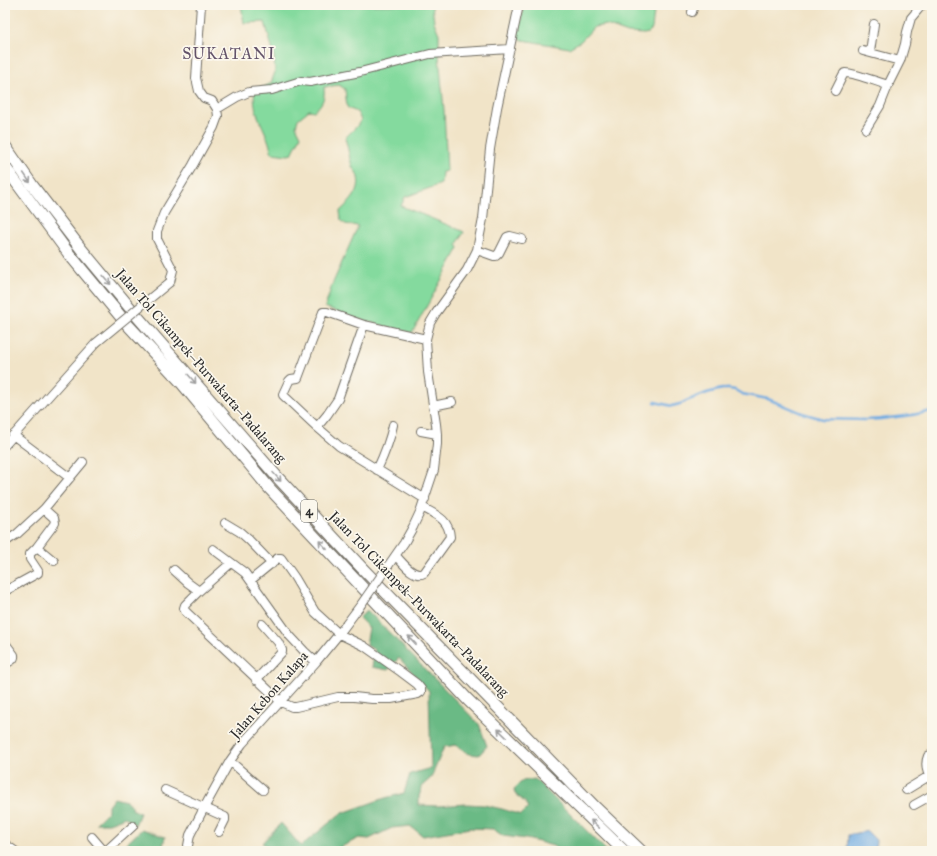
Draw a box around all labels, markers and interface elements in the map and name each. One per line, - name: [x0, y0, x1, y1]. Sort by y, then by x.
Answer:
- district label: SUKATANI: [182, 44, 276, 63]
- one-way arrow: [23, 172, 31, 183]
- street label: Jalan Tol Cikampek–Purwakarta–Padalarang: [110, 264, 290, 467]
- one-way arrow: [103, 275, 112, 285]
- one-way arrow: [187, 373, 196, 384]
- one-way arrow: [272, 472, 282, 482]
- road number: 4: [301, 500, 317, 522]
- street label: Jalan Tol Cikampek–Purwakarta–Padalarang: [323, 506, 513, 701]
- one-way arrow: [318, 540, 328, 550]
- one-way arrow: [407, 635, 417, 645]
- street label: Jalan Kebon Kalapa: [225, 648, 312, 744]
- one-way arrow: [497, 728, 507, 738]
- one-way arrow: [590, 819, 600, 829]

